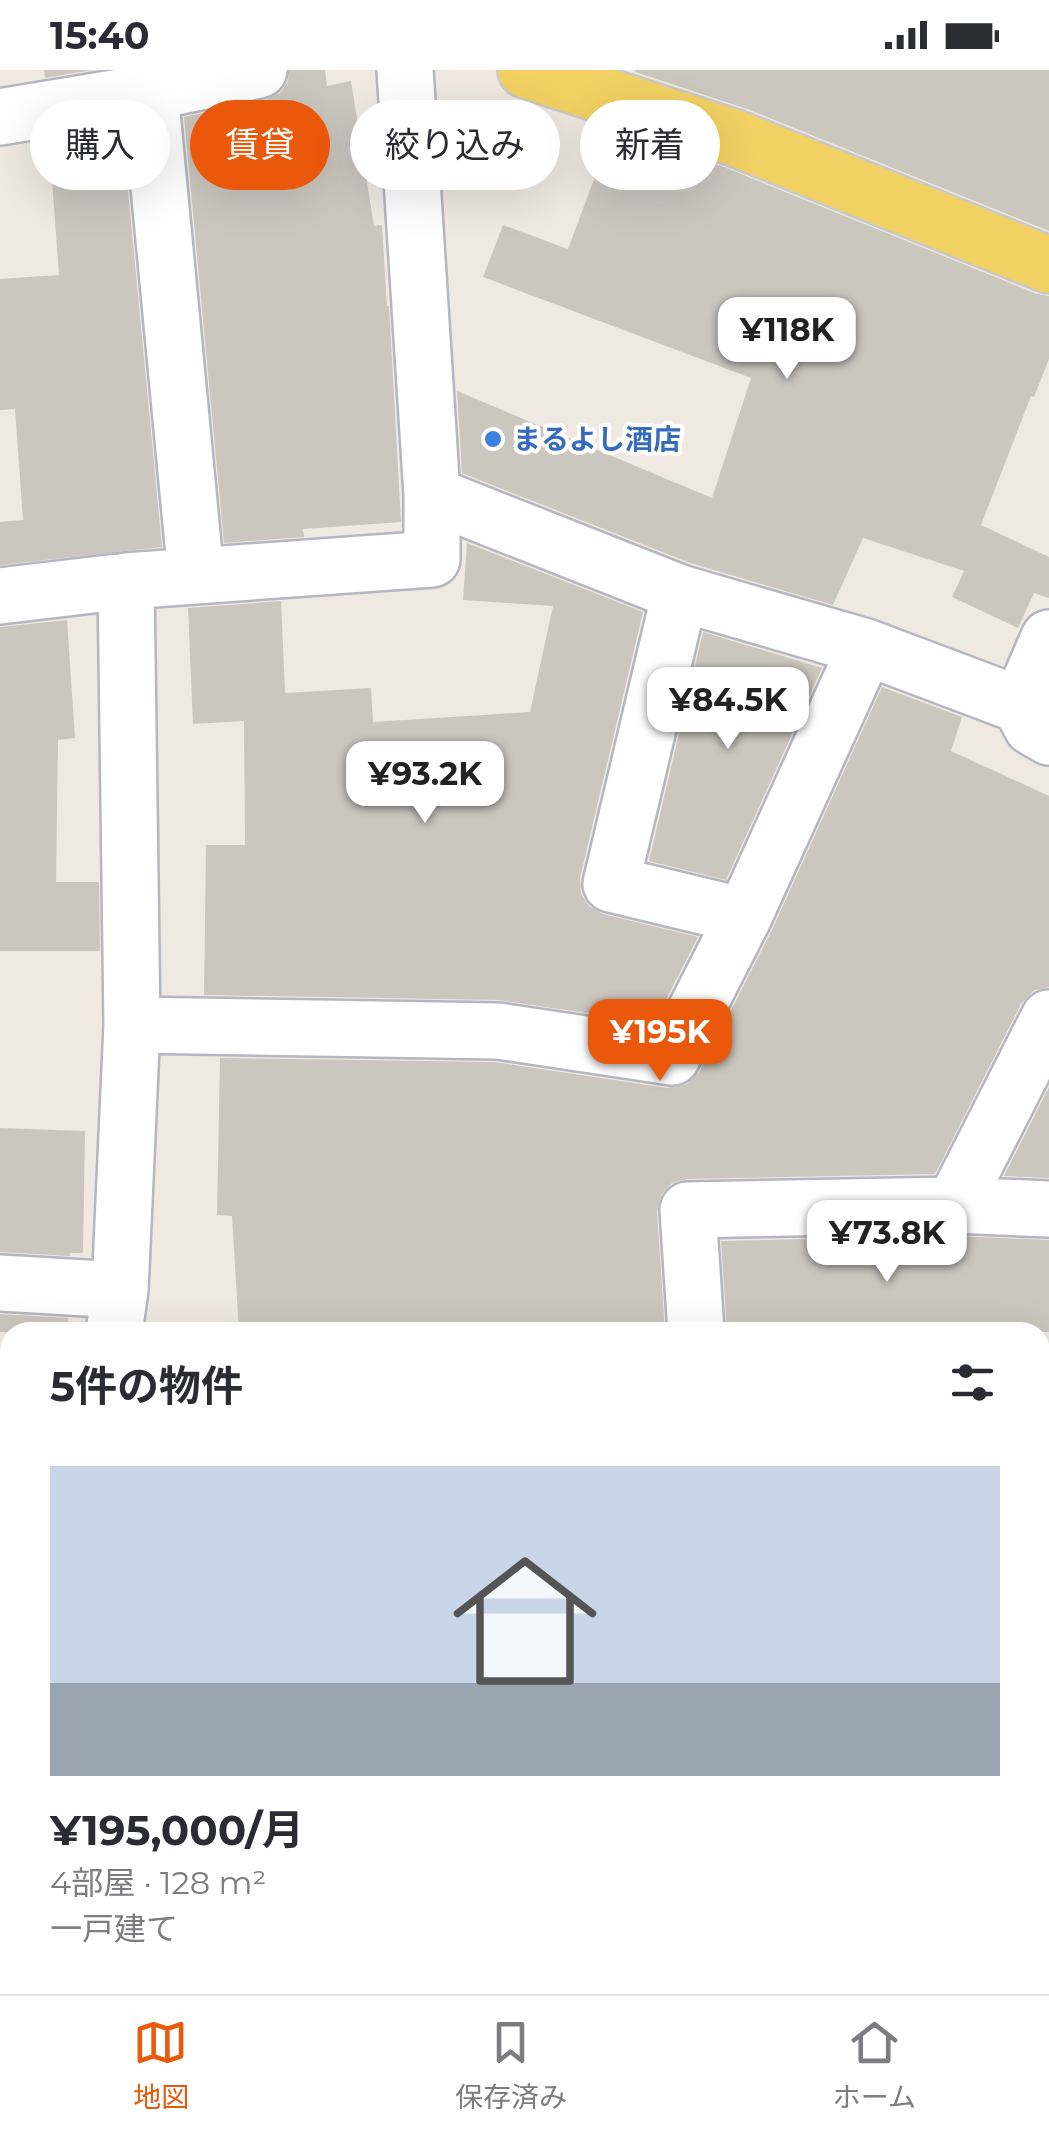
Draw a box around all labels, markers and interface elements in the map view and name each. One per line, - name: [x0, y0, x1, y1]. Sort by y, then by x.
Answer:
- text: 15:40: [50, 12, 149, 59]
- chip: 購入: [30, 100, 170, 190]
- chip: 賃貸: [190, 100, 330, 190]
- chip: 絞り込み: [350, 100, 560, 190]
- chip: 新着: [580, 100, 720, 190]
- pin: ¥118K: [717, 297, 857, 382]
- text: ¥118K: [740, 310, 834, 349]
- place label: まるよし酒店: [513, 422, 681, 456]
- marker: まるよし酒店: [482, 428, 504, 450]
- pin: ¥84.5K: [647, 667, 809, 752]
- text: ¥84.5K: [669, 680, 787, 719]
- pin: ¥93.2K: [344, 741, 506, 826]
- text: ¥93.2K: [368, 754, 482, 793]
- pin: ¥195K: [590, 999, 730, 1084]
- text: ¥195K: [610, 1012, 710, 1051]
- pin: ¥73.8K: [806, 1200, 968, 1285]
- text: ¥73.8K: [829, 1213, 945, 1252]
- icon: filters: [945, 1355, 1000, 1410]
- text: 5件の物件: [50, 1360, 243, 1412]
- icon: home: [435, 1531, 615, 1711]
- text: ¥195,000/月: [50, 1804, 304, 1856]
- text: 4部屋 · 128 m²: [50, 1863, 266, 1902]
- text: 一戸建て: [50, 1909, 178, 1948]
- tab: 地図: [133, 2015, 189, 2115]
- tab: 保存済み: [455, 2015, 567, 2115]
- tab: ホーム: [833, 2015, 916, 2115]

